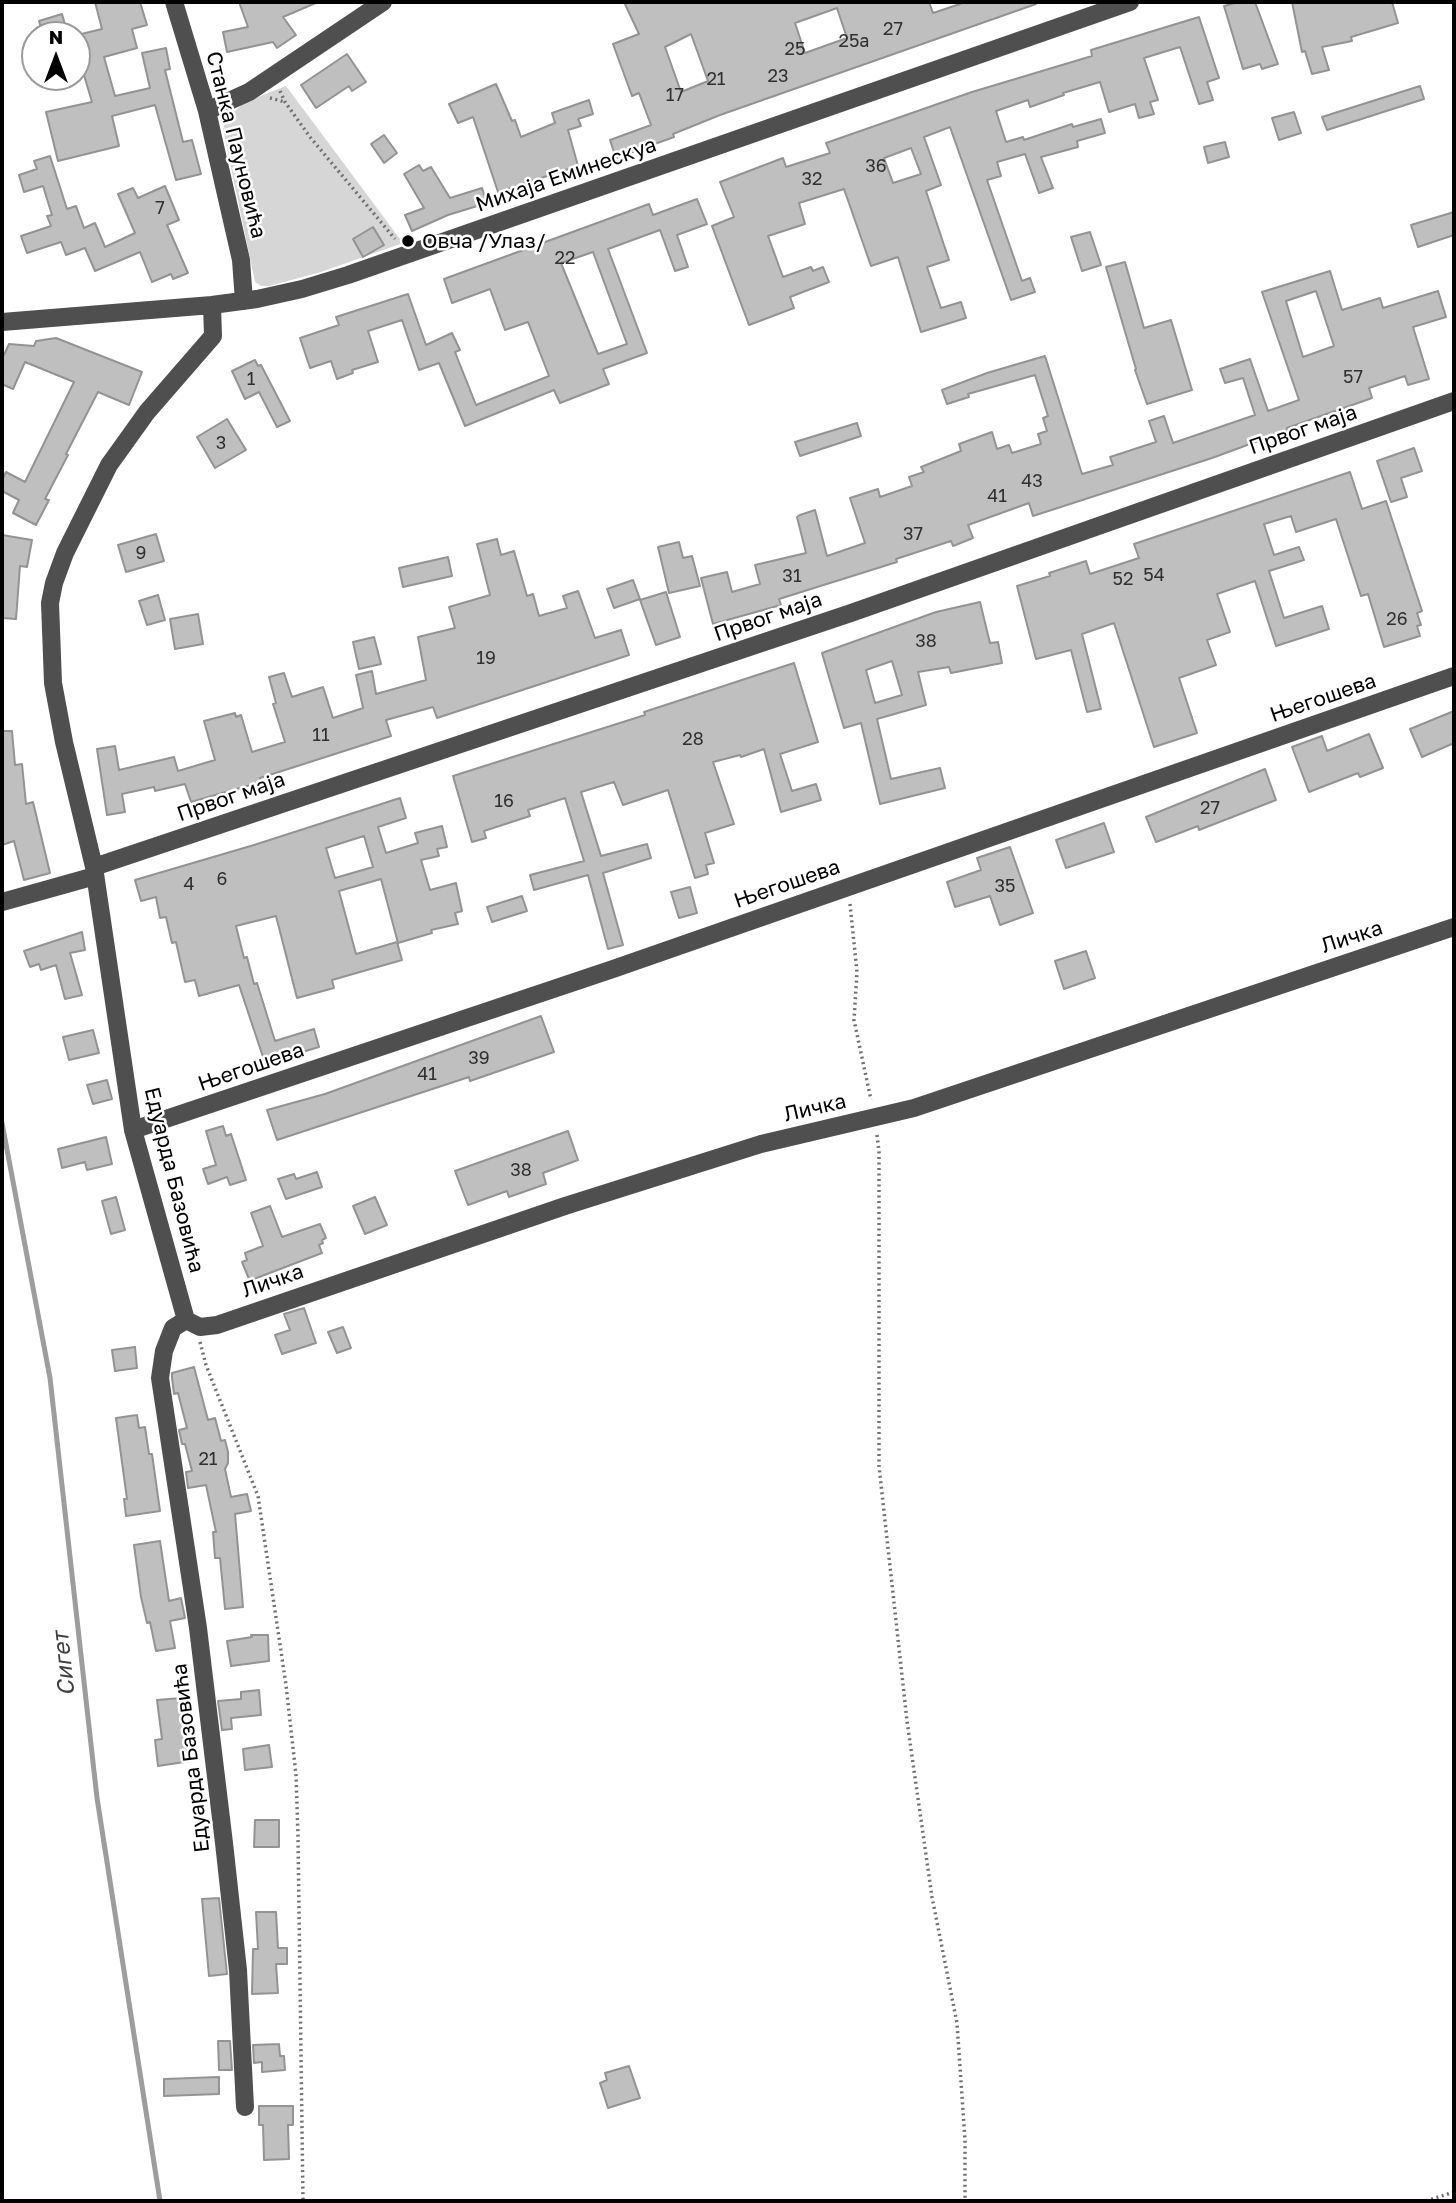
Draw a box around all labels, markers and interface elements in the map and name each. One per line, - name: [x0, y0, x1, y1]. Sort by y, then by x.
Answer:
- house number: 27: [883, 18, 903, 40]
- north arrow: [21, 21, 91, 91]
- text: N: [49, 25, 63, 48]
- house number: 25a: [838, 30, 870, 52]
- house number: 25: [785, 38, 805, 60]
- street label: Станка Пауновића: [201, 49, 271, 241]
- house number: 23: [768, 65, 788, 87]
- house number: 21: [706, 68, 726, 90]
- house number: 17: [666, 84, 684, 106]
- street label: Михаја Еминескуа: [472, 132, 660, 218]
- house number: 36: [865, 155, 887, 177]
- house number: 32: [802, 168, 822, 190]
- house number: 7: [155, 197, 165, 219]
- place label: Овча /Улаз/: [422, 228, 546, 254]
- marker: Овча /Улаз/: [400, 233, 416, 249]
- house number: 22: [555, 247, 575, 269]
- house number: 57: [1343, 366, 1363, 388]
- house number: 1: [247, 368, 255, 390]
- street label: Првог маја: [1246, 400, 1360, 460]
- house number: 3: [216, 432, 226, 454]
- house number: 43: [1021, 470, 1043, 492]
- house number: 41: [987, 485, 1007, 507]
- house number: 37: [903, 523, 923, 545]
- house number: 9: [136, 542, 146, 564]
- house number: 54: [1143, 564, 1165, 586]
- house number: 31: [782, 565, 802, 587]
- house number: 52: [1113, 568, 1133, 590]
- street label: Првог маја: [711, 587, 825, 647]
- house number: 26: [1386, 608, 1408, 630]
- house number: 38: [915, 630, 937, 652]
- house number: 19: [476, 647, 496, 669]
- street label: Његошева: [1267, 668, 1379, 728]
- house number: 11: [312, 724, 330, 746]
- house number: 28: [682, 728, 704, 750]
- street label: Првог маја: [174, 767, 288, 827]
- house number: 16: [494, 790, 514, 812]
- house number: 27: [1200, 797, 1220, 819]
- street label: Његошева: [731, 854, 843, 914]
- house number: 6: [217, 868, 227, 890]
- house number: 4: [184, 873, 194, 895]
- house number: 35: [995, 875, 1015, 897]
- street label: Личка: [1318, 915, 1386, 959]
- street label: Његошева: [195, 1037, 307, 1097]
- house number: 39: [468, 1047, 490, 1069]
- house number: 41: [417, 1063, 437, 1085]
- street label: Едуарда Базовића: [139, 1085, 209, 1275]
- street label: Личка: [781, 1089, 849, 1127]
- house number: 38: [510, 1159, 532, 1181]
- street label: Личка: [239, 1259, 307, 1303]
- house number: 21: [198, 1448, 218, 1470]
- water label: Сигет: [47, 1631, 81, 1697]
- street label: Едуарда Базовића: [167, 1662, 215, 1854]

